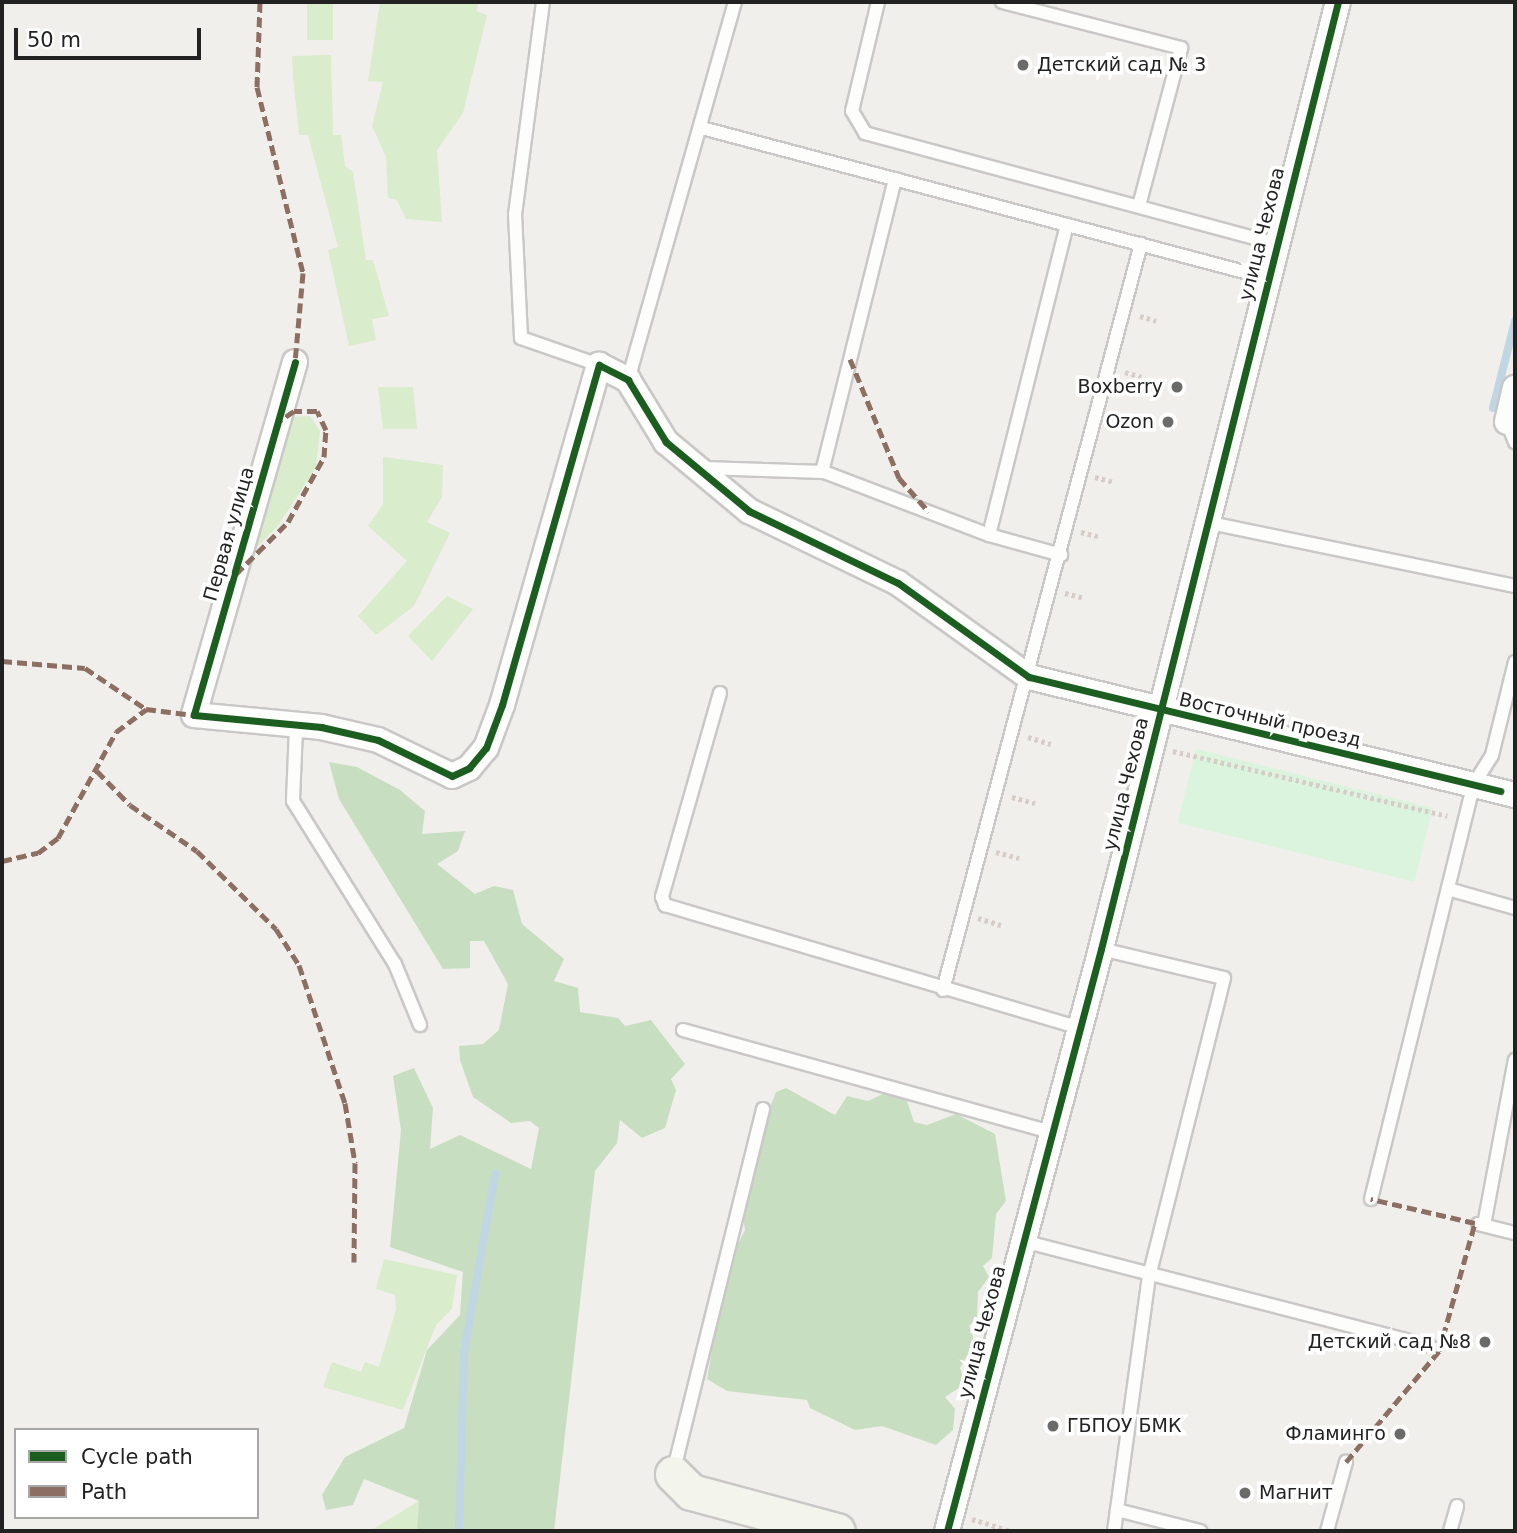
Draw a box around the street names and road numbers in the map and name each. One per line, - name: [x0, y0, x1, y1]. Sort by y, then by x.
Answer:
- street label: улица Чехова: [1234, 165, 1290, 303]
- street label: Первая улица: [199, 464, 259, 604]
- street label: Восточный проезд: [1177, 688, 1363, 752]
- street label: улица Чехова: [1098, 715, 1154, 853]
- street label: улица Чехова: [953, 1263, 1011, 1401]

